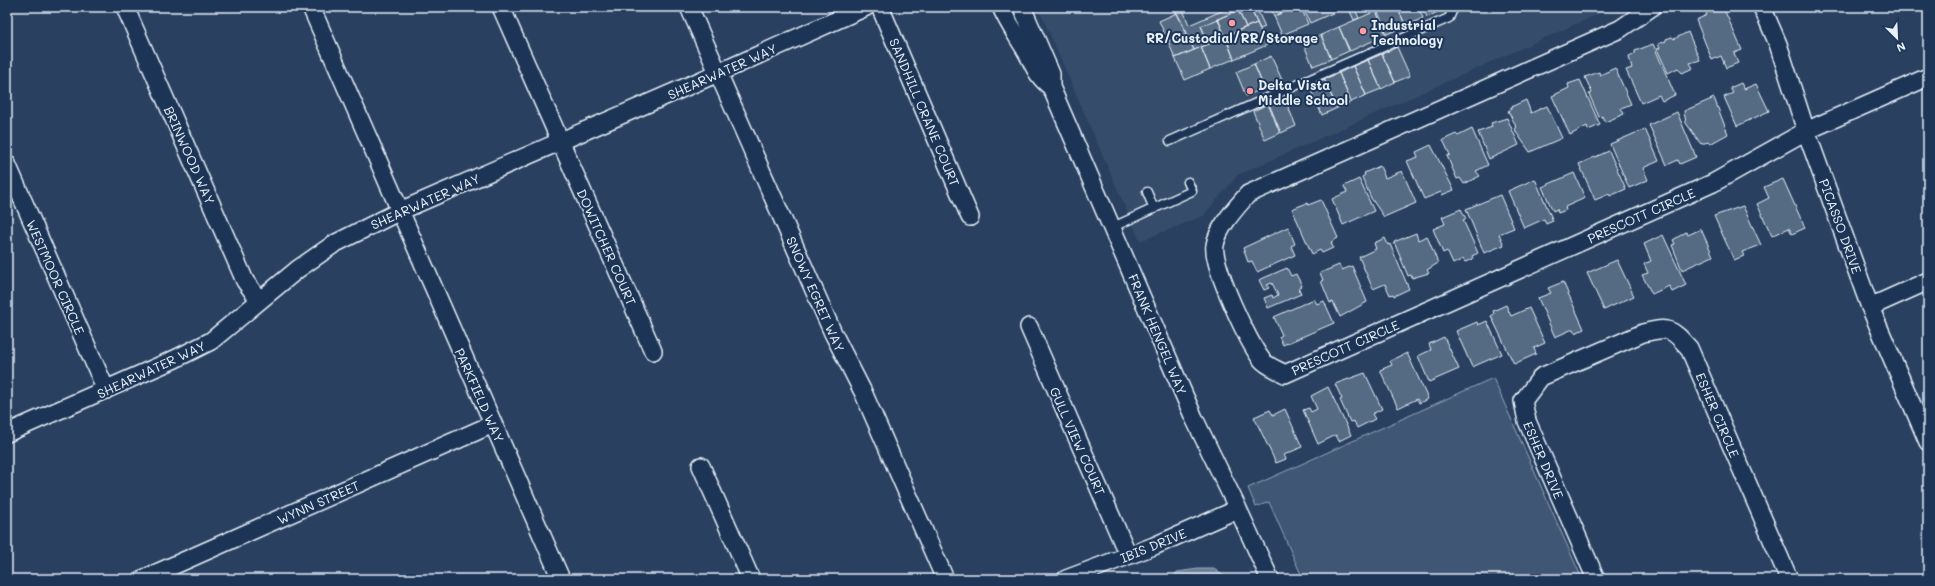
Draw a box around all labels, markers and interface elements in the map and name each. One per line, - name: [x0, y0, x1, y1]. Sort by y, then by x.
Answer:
- place label: Industrial Technology: [1371, 16, 1443, 49]
- marker: RR/Custodial/RR/Storage: [1227, 18, 1237, 28]
- north arrow: [1877, 18, 1917, 58]
- marker: Industrial Technology: [1358, 26, 1368, 36]
- place label: RR/Custodial/RR/Storage: [1146, 29, 1318, 46]
- street label: SANDHILL CRANE COURT: [886, 35, 964, 189]
- street label: SHEARWATER WAY: [665, 39, 779, 103]
- text: N: [1894, 39, 1908, 56]
- place label: Delta Vista Middle School: [1258, 76, 1348, 108]
- marker: Delta Vista Middle School: [1245, 86, 1255, 96]
- street label: BRINWOOD WAY: [161, 103, 219, 207]
- street label: SHEARWATER WAY: [368, 169, 482, 233]
- street label: PICASSO DRIVE: [1816, 176, 1866, 276]
- street label: PRESCOTT CIRCLE: [1584, 184, 1698, 246]
- street label: DOWITCHER COURT: [574, 186, 640, 308]
- street label: WESTMOOR CIRCLE: [23, 217, 89, 337]
- street label: SNOWY EGRET WAY: [783, 234, 849, 354]
- street label: FRANK HENGEL WAY: [1125, 271, 1191, 397]
- street label: PRESCOTT CIRCLE: [1288, 316, 1402, 378]
- street label: SHEARWATER WAY: [94, 336, 208, 402]
- street label: PARKFIELD WAY: [452, 345, 508, 445]
- street label: ESHER CIRCLE: [1692, 370, 1744, 460]
- street label: GULL VIEW COURT: [1046, 384, 1110, 498]
- street label: ESHER DRIVE: [1520, 419, 1568, 501]
- street label: WYNN STREET: [274, 476, 362, 528]
- street label: IBIS DRIVE: [1117, 524, 1189, 566]

